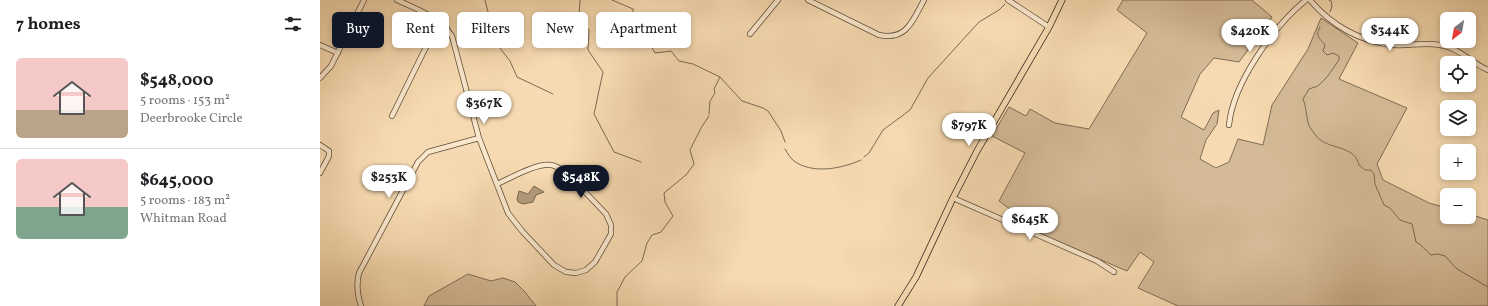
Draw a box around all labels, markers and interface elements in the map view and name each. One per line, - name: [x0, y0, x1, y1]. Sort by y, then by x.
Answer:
- chip: Buy: [332, 12, 384, 48]
- chip: Rent: [392, 12, 449, 48]
- chip: Filters: [457, 12, 524, 48]
- chip: New: [532, 12, 588, 48]
- chip: Apartment: [596, 12, 691, 48]
- north arrow: [1440, 12, 1476, 48]
- map controls: [1440, 12, 1476, 224]
- text: 7 homes: [16, 13, 81, 36]
- icon: filters: [282, 13, 304, 35]
- pin: $344K: [1362, 18, 1418, 52]
- pin: $420K: [1222, 19, 1278, 53]
- text: $344K: [1370, 22, 1410, 40]
- text: $420K: [1230, 23, 1270, 41]
- button: locate: [1440, 56, 1476, 92]
- text: $548,000: [140, 69, 213, 92]
- icon: home: [48, 74, 96, 122]
- pin: $367K: [456, 91, 512, 125]
- text: 5 rooms · 153 m²: [140, 92, 230, 110]
- text: $367K: [466, 95, 502, 113]
- button: layers: [1440, 100, 1476, 136]
- text: Deerbrooke Circle: [140, 110, 243, 128]
- pin: $797K: [941, 113, 997, 147]
- text: $797K: [951, 117, 987, 135]
- button: +: [1440, 144, 1476, 180]
- pin: $253K: [361, 165, 417, 199]
- pin: $548K: [553, 165, 609, 199]
- text: $645,000: [140, 169, 213, 192]
- text: $253K: [371, 169, 407, 187]
- text: $548K: [562, 169, 600, 187]
- icon: home: [48, 175, 96, 223]
- button: −: [1440, 188, 1476, 224]
- text: 5 rooms · 183 m²: [140, 192, 230, 210]
- pin: $645K: [1002, 207, 1058, 241]
- text: Whitman Road: [140, 210, 227, 228]
- text: $645K: [1011, 211, 1049, 229]

